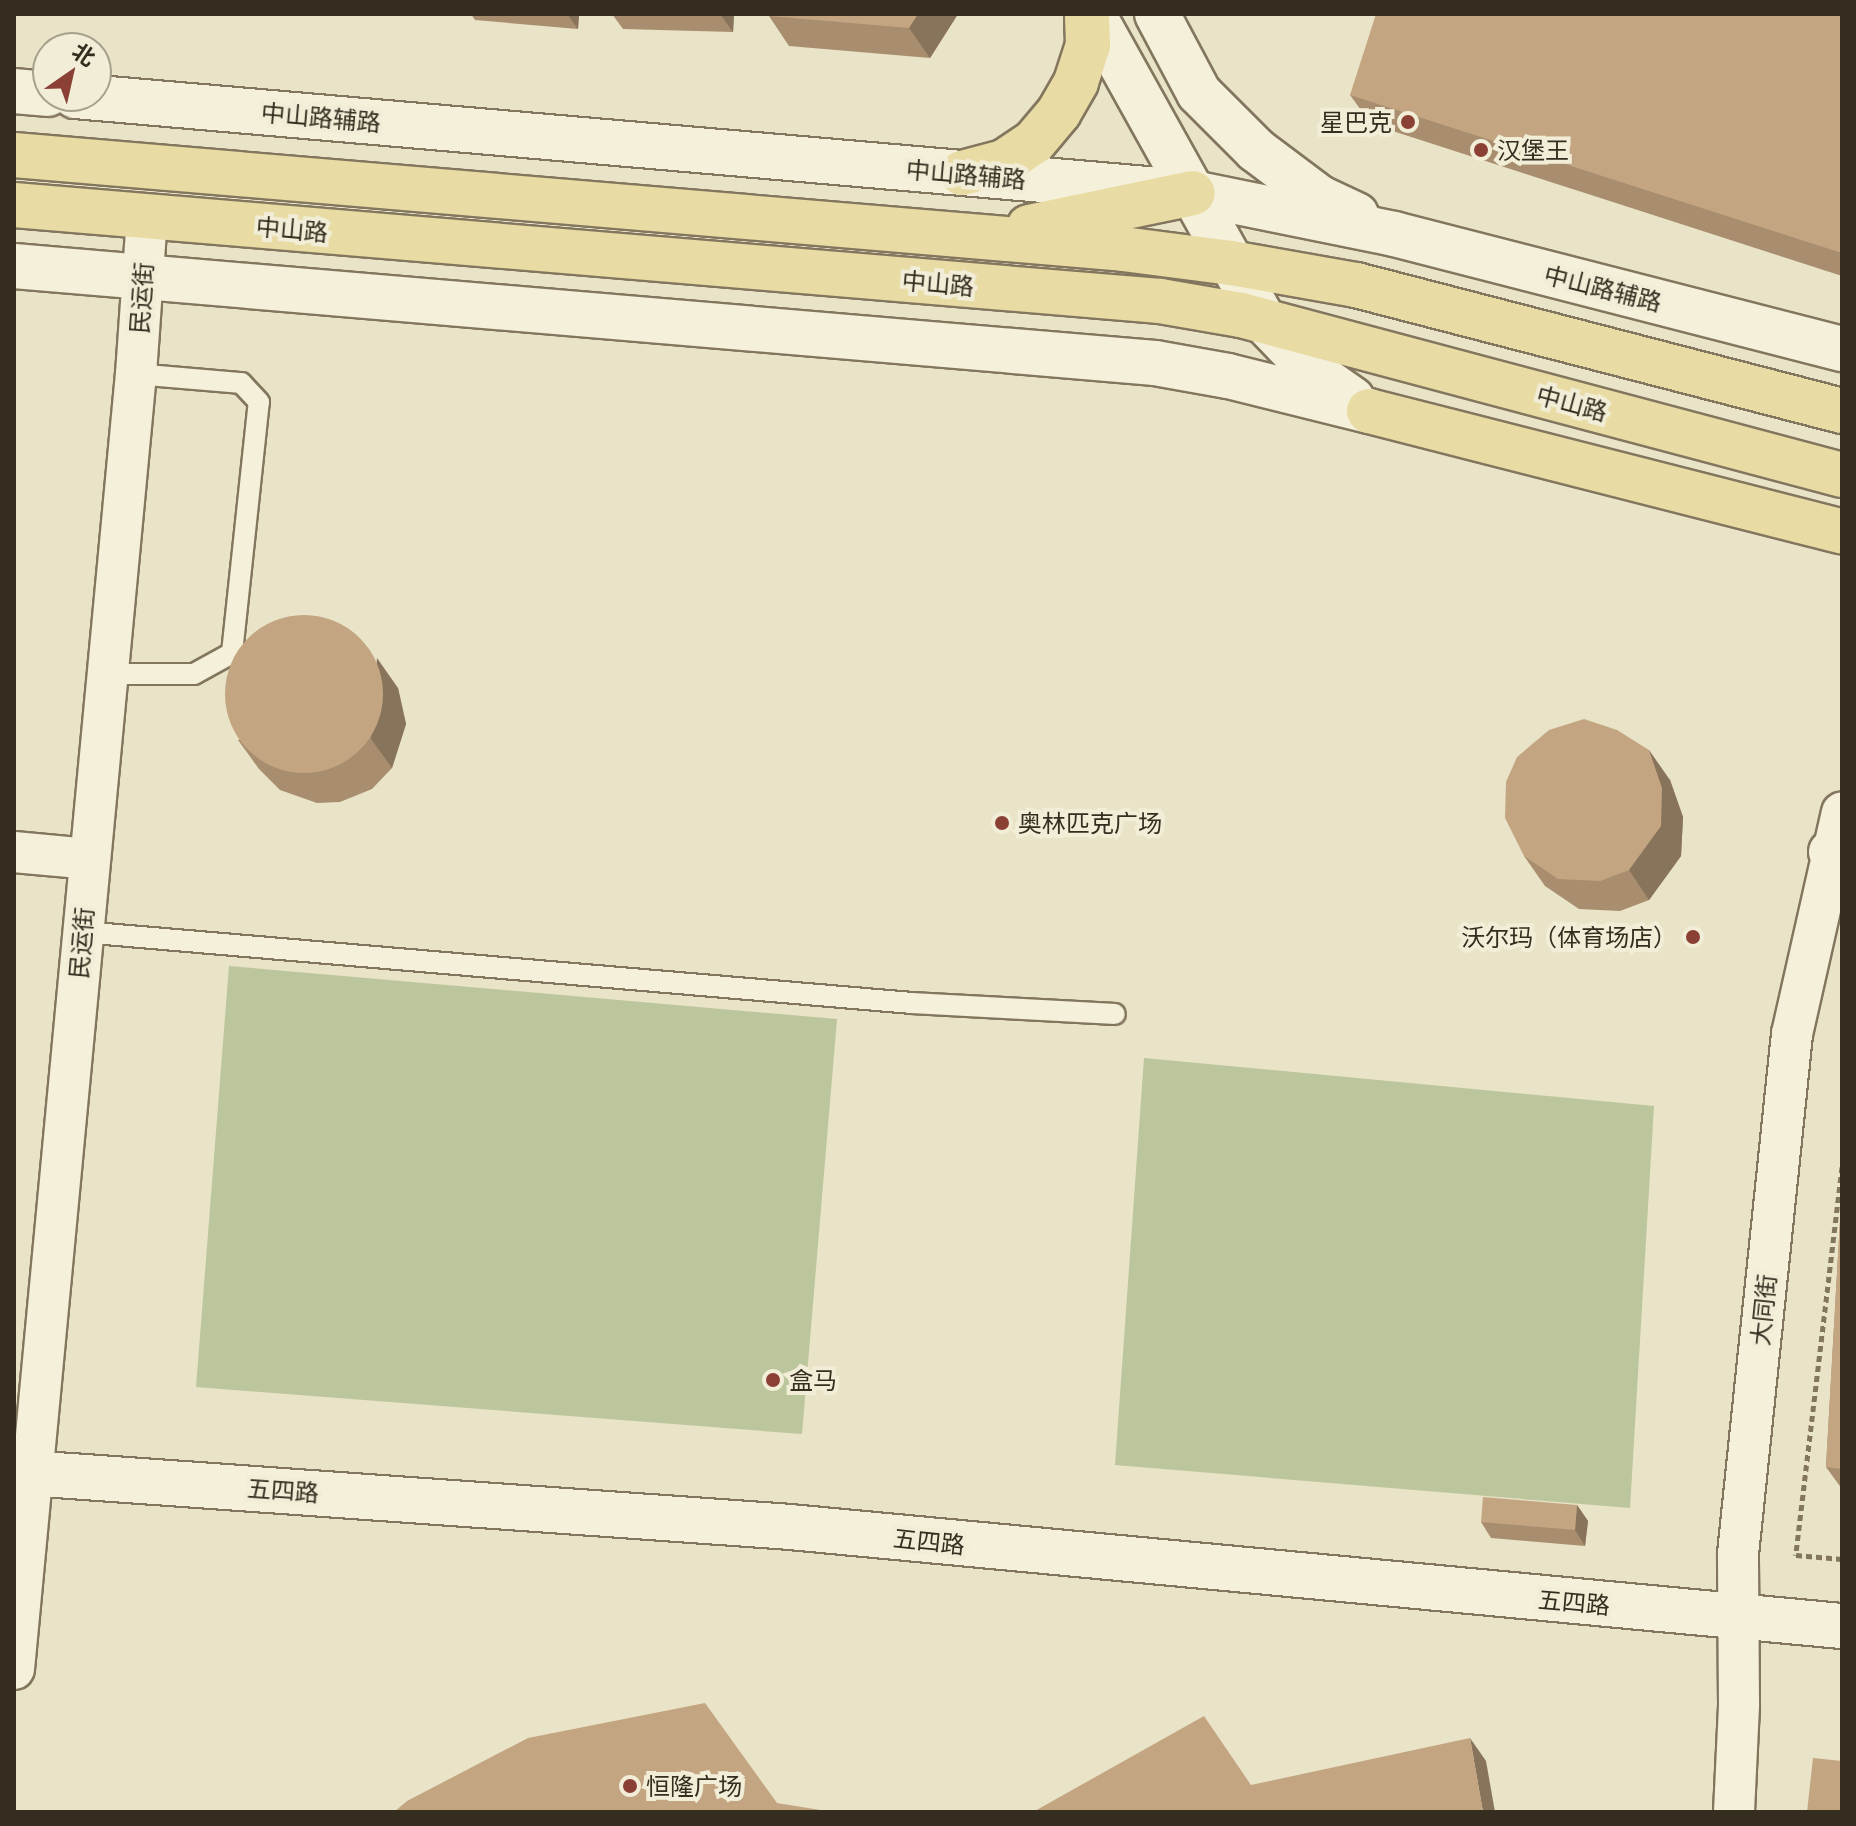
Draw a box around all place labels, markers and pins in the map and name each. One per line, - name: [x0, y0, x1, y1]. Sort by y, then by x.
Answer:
- place label: 星巴克: [1320, 108, 1392, 136]
- marker: 星巴克: [1399, 113, 1417, 131]
- place label: 汉堡王: [1497, 136, 1569, 164]
- marker: 汉堡王: [1472, 141, 1490, 159]
- place label: 奥林匹克广场: [1018, 809, 1162, 837]
- marker: 奥林匹克广场: [993, 814, 1011, 832]
- place label: 沃尔玛（体育场店）: [1461, 923, 1677, 951]
- marker: 沃尔玛（体育场店）: [1684, 928, 1702, 946]
- place label: 盒马: [789, 1366, 837, 1394]
- marker: 盒马: [764, 1371, 782, 1389]
- place label: 恒隆广场: [646, 1772, 742, 1800]
- marker: 恒隆广场: [621, 1777, 639, 1795]

